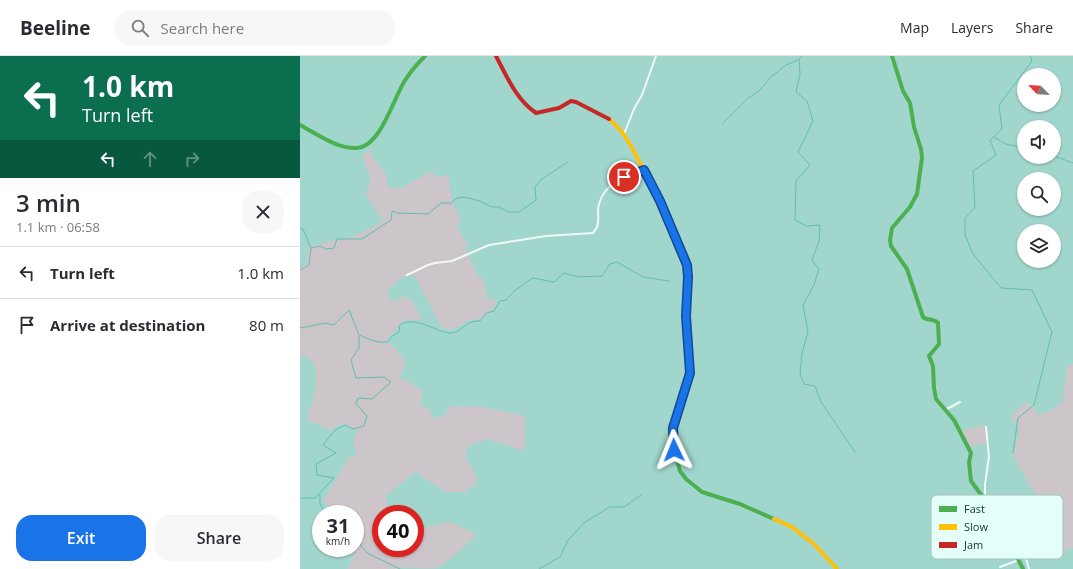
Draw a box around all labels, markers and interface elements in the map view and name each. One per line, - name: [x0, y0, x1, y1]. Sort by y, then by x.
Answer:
- search box: [115, 10, 395, 46]
- text: Beeline: [20, 15, 91, 41]
- icon: search: [129, 17, 151, 39]
- text: Search here: [161, 18, 244, 38]
- text: Map: [900, 18, 929, 37]
- text: Layers: [951, 18, 993, 37]
- text: Share: [1015, 18, 1053, 37]
- text: 1.0 km: [82, 67, 174, 105]
- north arrow: [1017, 68, 1061, 112]
- map controls: [1017, 68, 1061, 268]
- icon: left: [16, 72, 68, 124]
- text: Turn left: [82, 103, 153, 127]
- button: sound: [1017, 120, 1061, 164]
- icon: left: [97, 148, 119, 170]
- icon: ahead: [139, 148, 161, 170]
- icon: right: [181, 148, 203, 170]
- pin: [607, 160, 641, 194]
- icon: arrive: [613, 166, 635, 188]
- button: search: [1017, 172, 1061, 216]
- text: 3 min: [16, 186, 81, 219]
- button: close: [242, 191, 284, 233]
- text: 1.1 km · 06:58: [16, 218, 100, 236]
- button: layers: [1017, 224, 1061, 268]
- icon: left: [16, 262, 38, 284]
- text: Turn left: [50, 263, 115, 283]
- text: 1.0 km: [237, 263, 284, 283]
- icon: arrive: [16, 314, 38, 336]
- text: Arrive at destination: [50, 315, 205, 335]
- text: 80 m: [249, 315, 284, 335]
- position arrow: [653, 429, 695, 471]
- legend: [931, 495, 1063, 559]
- text: Fast: [964, 501, 985, 516]
- speed limit sign: 40: [372, 505, 424, 557]
- text: 31: [327, 512, 349, 539]
- button: Exit: [16, 515, 146, 561]
- button: Share: [154, 515, 284, 561]
- text: Slow: [964, 519, 988, 534]
- text: km/h: [326, 534, 350, 548]
- text: Jam: [963, 537, 983, 552]

